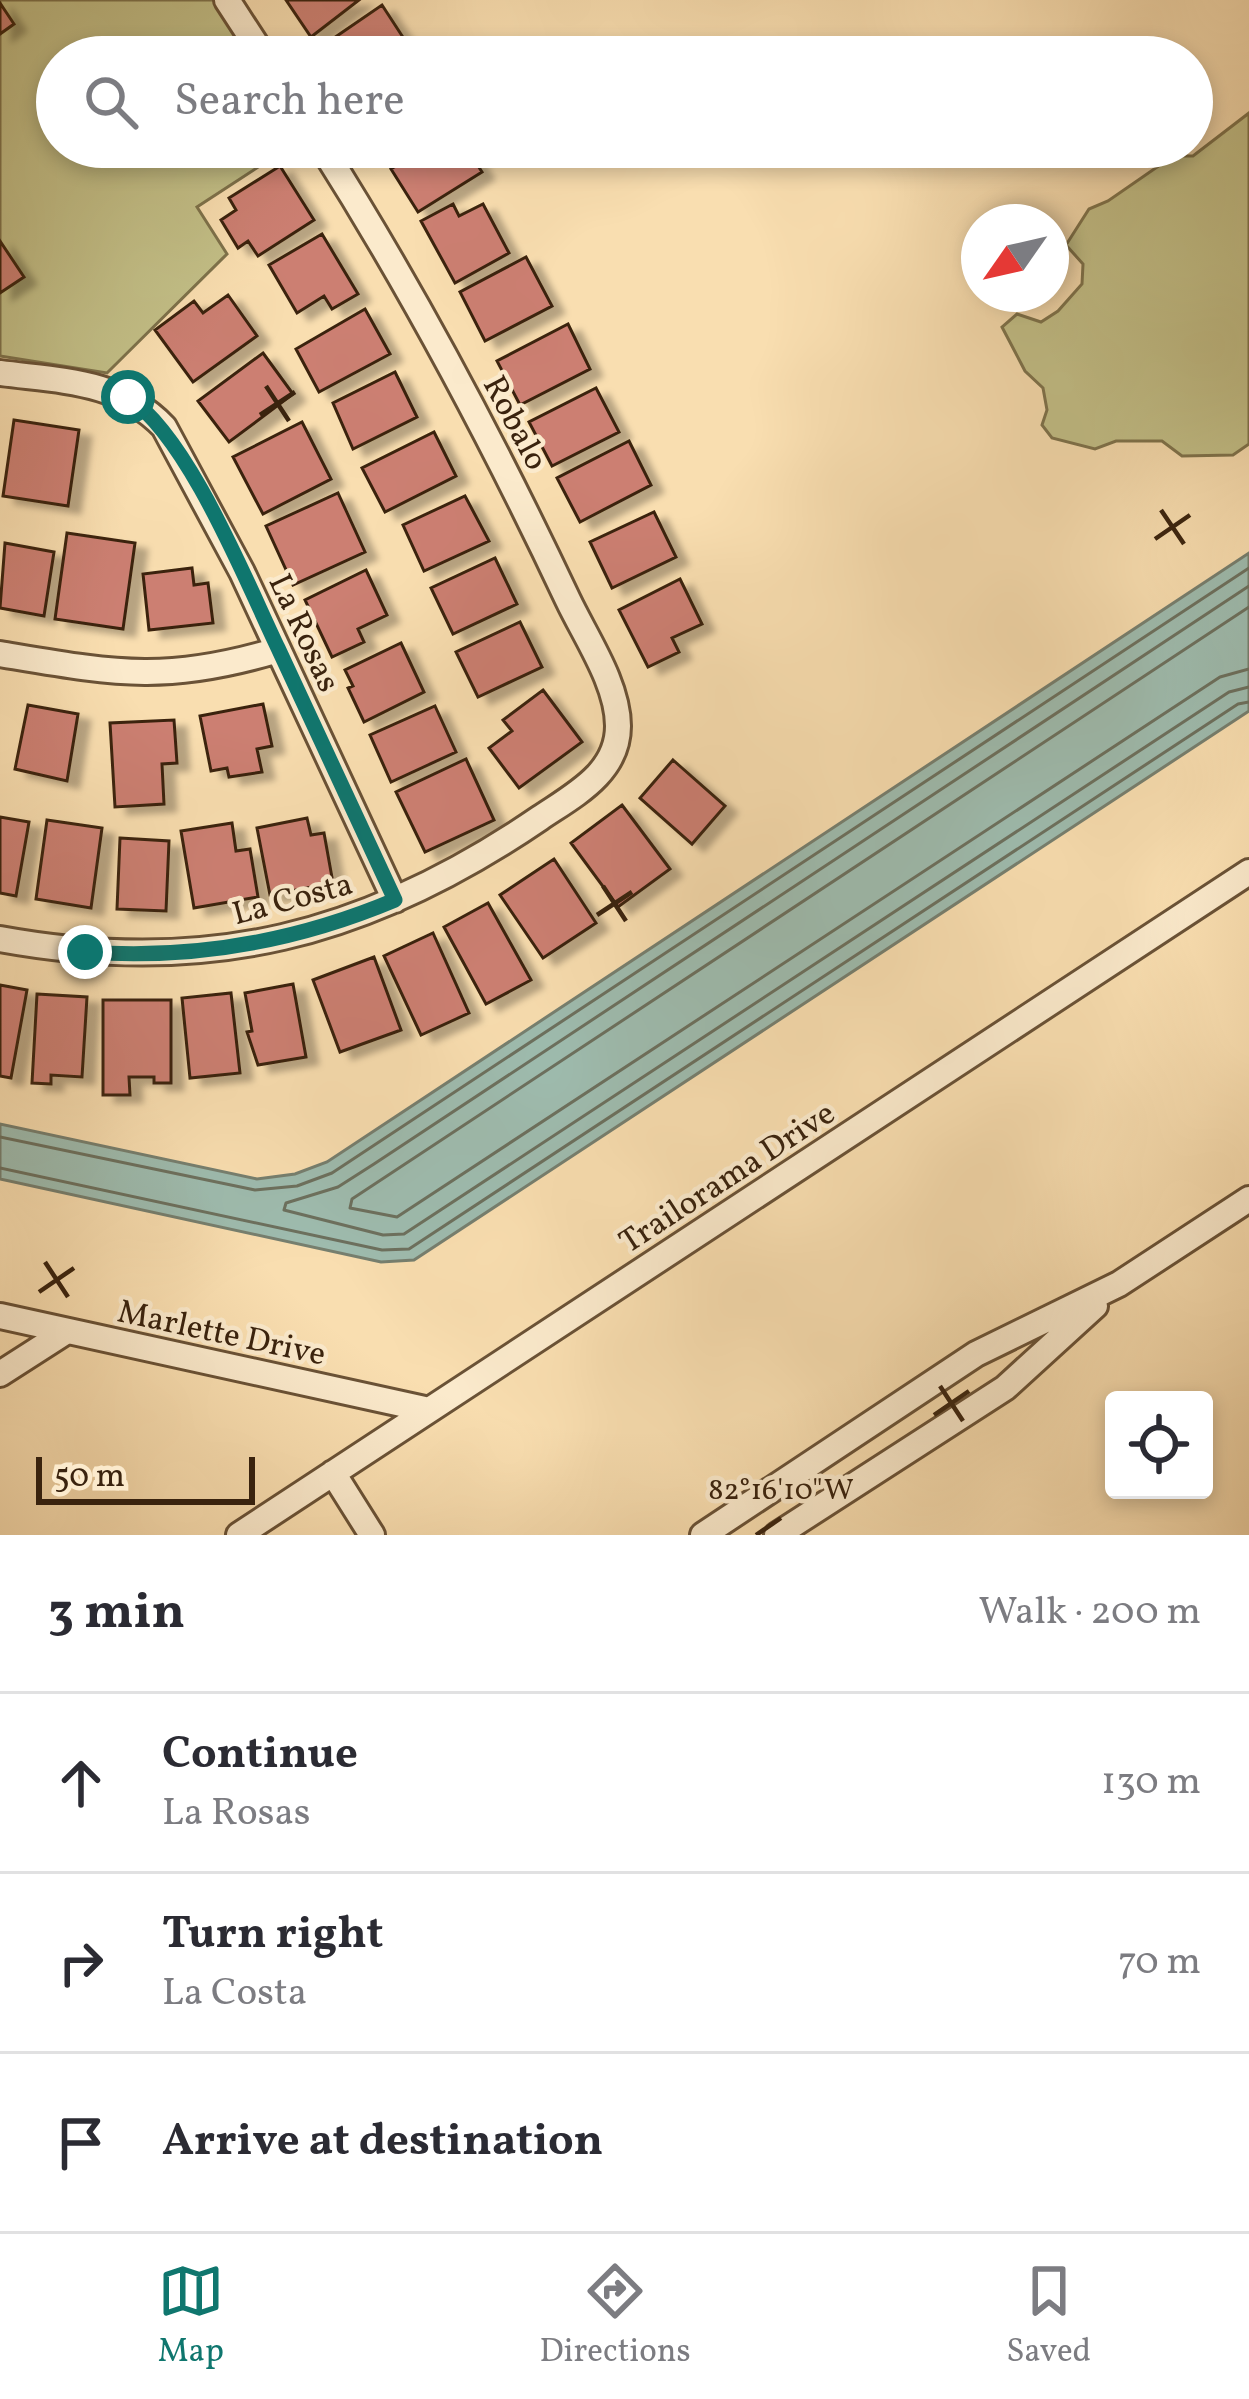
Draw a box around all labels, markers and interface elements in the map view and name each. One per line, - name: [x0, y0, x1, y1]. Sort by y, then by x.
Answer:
- search box: [36, 36, 1213, 168]
- icon: search: [78, 69, 144, 135]
- text: Search here: [174, 71, 405, 134]
- north arrow: [961, 204, 1069, 312]
- street label: Robalo: [469, 368, 557, 479]
- route start: [101, 370, 155, 424]
- street label: La Rosas: [255, 567, 350, 700]
- street label: La Costa: [228, 863, 358, 939]
- route end: [58, 925, 112, 979]
- street label: Trailorama Drive: [611, 1092, 845, 1266]
- street label: Marlette Drive: [113, 1290, 330, 1379]
- map controls: [1105, 1391, 1213, 1499]
- button: locate: [1105, 1391, 1213, 1499]
- scale bar: [36, 1451, 255, 1504]
- text: 50 m: [54, 1455, 125, 1501]
- text: 82°16'10"W: [708, 1470, 854, 1512]
- text: 3 min: [48, 1578, 185, 1649]
- text: Walk · 200 m: [979, 1586, 1201, 1640]
- text: Continue: [162, 1724, 358, 1787]
- icon: ahead: [48, 1750, 114, 1816]
- text: 130 m: [1101, 1756, 1201, 1810]
- text: La Rosas: [162, 1787, 311, 1841]
- text: Turn right: [162, 1904, 383, 1967]
- icon: right: [48, 1930, 114, 1996]
- text: 70 m: [1118, 1936, 1201, 1990]
- text: La Costa: [162, 1967, 307, 2021]
- icon: arrive: [48, 2110, 114, 2176]
- text: Arrive at destination: [162, 2111, 603, 2174]
- tab: Map: [158, 2258, 224, 2376]
- tab: Directions: [539, 2258, 691, 2376]
- tab: Saved: [1006, 2258, 1091, 2376]

